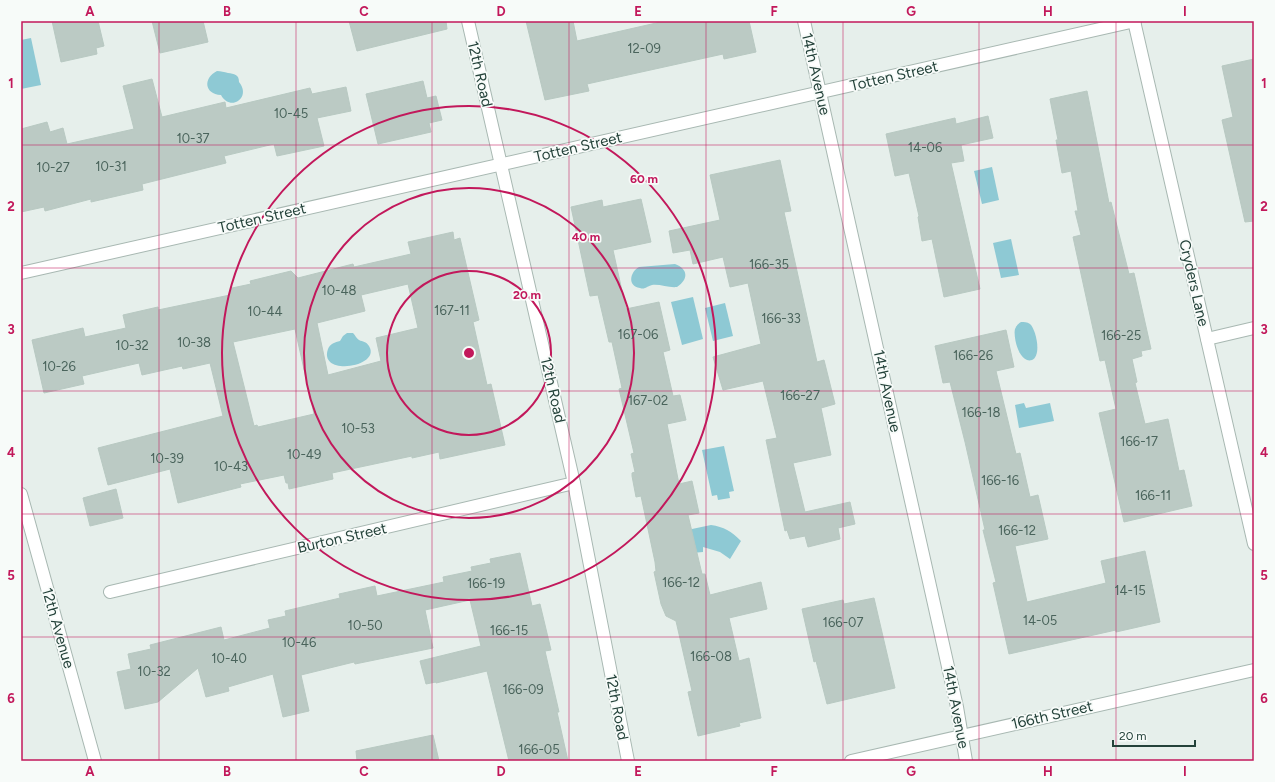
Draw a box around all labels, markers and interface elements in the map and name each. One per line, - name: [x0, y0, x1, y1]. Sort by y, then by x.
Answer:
- text: A: [85, 4, 95, 19]
- text: B: [223, 4, 231, 19]
- text: C: [359, 4, 369, 19]
- text: D: [496, 4, 506, 19]
- text: E: [634, 4, 642, 19]
- text: F: [770, 4, 778, 19]
- text: G: [906, 4, 916, 19]
- text: H: [1043, 4, 1053, 19]
- text: I: [1183, 4, 1187, 19]
- street label: 14th Avenue: [798, 31, 834, 117]
- street label: 12th Road: [464, 39, 496, 109]
- house number: 12-09: [627, 41, 661, 56]
- street label: Totten Street: [848, 57, 940, 95]
- text: 1: [8, 76, 14, 91]
- text: 1: [1261, 76, 1267, 91]
- house number: 10-45: [274, 106, 308, 121]
- street label: Totten Street: [532, 128, 624, 166]
- house number: 10-37: [176, 131, 210, 146]
- house number: 14-06: [908, 140, 942, 155]
- house number: 10-31: [95, 159, 127, 174]
- house number: 10-27: [36, 160, 70, 175]
- text: 60 m: [630, 172, 658, 186]
- text: 2: [7, 199, 15, 214]
- street label: Totten Street: [216, 199, 308, 237]
- text: 2: [1260, 199, 1268, 214]
- text: 40 m: [572, 230, 600, 244]
- street label: Cryders Lane: [1175, 238, 1213, 328]
- house number: 166-35: [749, 257, 789, 272]
- house number: 10-48: [321, 283, 357, 298]
- text: 20 m: [513, 288, 541, 302]
- house number: 167-11: [434, 303, 470, 318]
- house number: 10-44: [247, 304, 283, 319]
- house number: 166-33: [761, 311, 801, 326]
- text: 3: [7, 322, 15, 337]
- text: 3: [1260, 322, 1268, 337]
- house number: 167-06: [618, 327, 658, 342]
- house number: 166-25: [1101, 328, 1141, 343]
- house number: 10-38: [177, 335, 211, 350]
- house number: 10-32: [115, 338, 149, 353]
- centre of rings: [462, 346, 476, 360]
- street label: 14th Avenue: [869, 348, 905, 434]
- house number: 166-26: [953, 348, 993, 363]
- street label: 12th Road: [537, 355, 569, 425]
- house number: 10-26: [42, 359, 76, 374]
- house number: 166-27: [780, 388, 820, 403]
- house number: 167-02: [628, 393, 668, 408]
- house number: 166-18: [962, 405, 1000, 420]
- house number: 10-53: [341, 421, 375, 436]
- house number: 166-17: [1120, 434, 1158, 449]
- text: 4: [7, 445, 15, 460]
- text: 4: [1260, 445, 1268, 460]
- house number: 10-49: [287, 447, 321, 462]
- house number: 10-39: [150, 451, 184, 466]
- house number: 10-43: [214, 459, 248, 474]
- house number: 166-16: [981, 473, 1019, 488]
- house number: 166-11: [1135, 488, 1171, 503]
- street label: Burton Street: [296, 519, 389, 557]
- house number: 166-12: [998, 523, 1036, 538]
- text: 5: [7, 568, 15, 583]
- text: 5: [1260, 568, 1268, 583]
- house number: 166-12: [662, 575, 700, 590]
- house number: 166-19: [467, 576, 505, 591]
- house number: 14-15: [1114, 583, 1146, 598]
- street label: 12th Avenue: [38, 586, 78, 670]
- house number: 14-05: [1023, 613, 1057, 628]
- house number: 166-07: [823, 615, 863, 630]
- house number: 10-50: [348, 618, 382, 633]
- house number: 166-15: [490, 623, 528, 638]
- house number: 10-46: [282, 635, 316, 650]
- house number: 166-08: [690, 649, 732, 664]
- house number: 10-40: [211, 651, 247, 666]
- house number: 10-32: [137, 664, 171, 679]
- street label: 14th Avenue: [939, 664, 973, 750]
- street label: 12th Road: [602, 672, 632, 742]
- house number: 166-09: [502, 682, 544, 697]
- text: 6: [7, 691, 15, 706]
- text: 6: [1260, 691, 1268, 706]
- street label: 166th Street: [1010, 697, 1095, 733]
- scale bar: [1113, 722, 1195, 748]
- text: 20 m: [1119, 729, 1147, 743]
- house number: 166-05: [518, 742, 560, 757]
- text: A: [85, 764, 95, 779]
- text: B: [223, 764, 231, 779]
- text: C: [359, 764, 369, 779]
- text: D: [496, 764, 506, 779]
- text: E: [634, 764, 642, 779]
- text: F: [770, 764, 778, 779]
- text: G: [906, 764, 916, 779]
- text: H: [1043, 764, 1053, 779]
- text: I: [1183, 764, 1187, 779]

